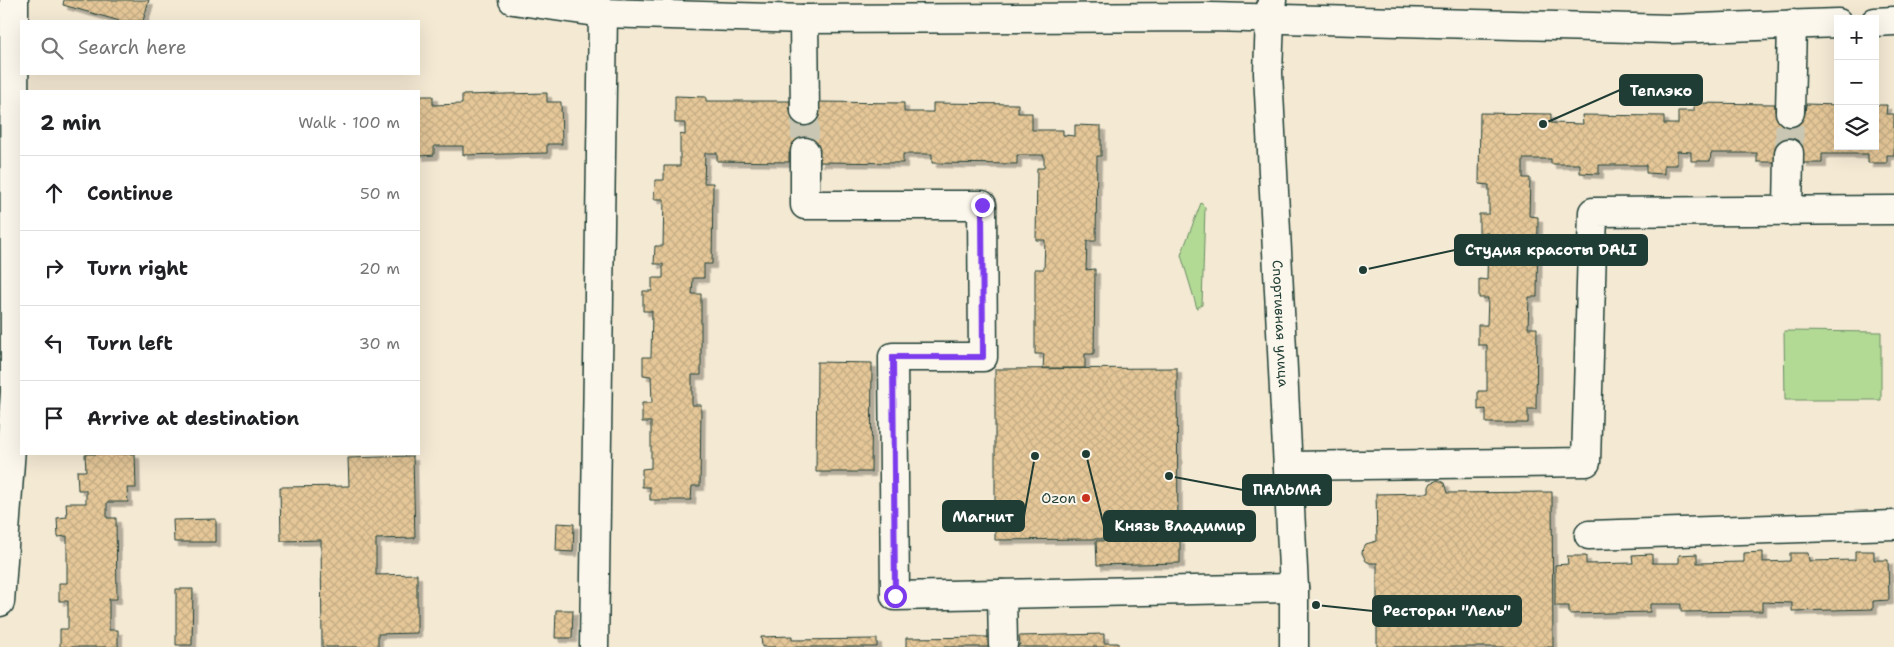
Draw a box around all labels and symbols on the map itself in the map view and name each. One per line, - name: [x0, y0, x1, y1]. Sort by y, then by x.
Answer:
- callout: Теплэко: [1620, 75, 1702, 105]
- text: Теплэко: [1630, 81, 1692, 101]
- route end: [971, 194, 994, 217]
- callout: Студия красоты DALI: [1455, 235, 1647, 265]
- text: Студия красоты DALI: [1465, 240, 1637, 260]
- street label: Спортивная улица: [1268, 259, 1293, 388]
- callout: ПАЛЬМА: [1243, 475, 1331, 505]
- text: ПАЛЬМА: [1253, 480, 1322, 500]
- place label: Ozon: [1041, 489, 1076, 507]
- marker: Ozon: [1080, 492, 1092, 504]
- callout: Магнит: [943, 501, 1024, 531]
- text: Магнит: [952, 507, 1014, 527]
- callout: Князь Владимир: [1104, 511, 1255, 541]
- text: Князь Владимир: [1114, 516, 1246, 536]
- route start: [884, 585, 907, 608]
- callout: Ресторан "Лель": [1373, 596, 1521, 626]
- text: Ресторан "Лель": [1383, 601, 1511, 621]

